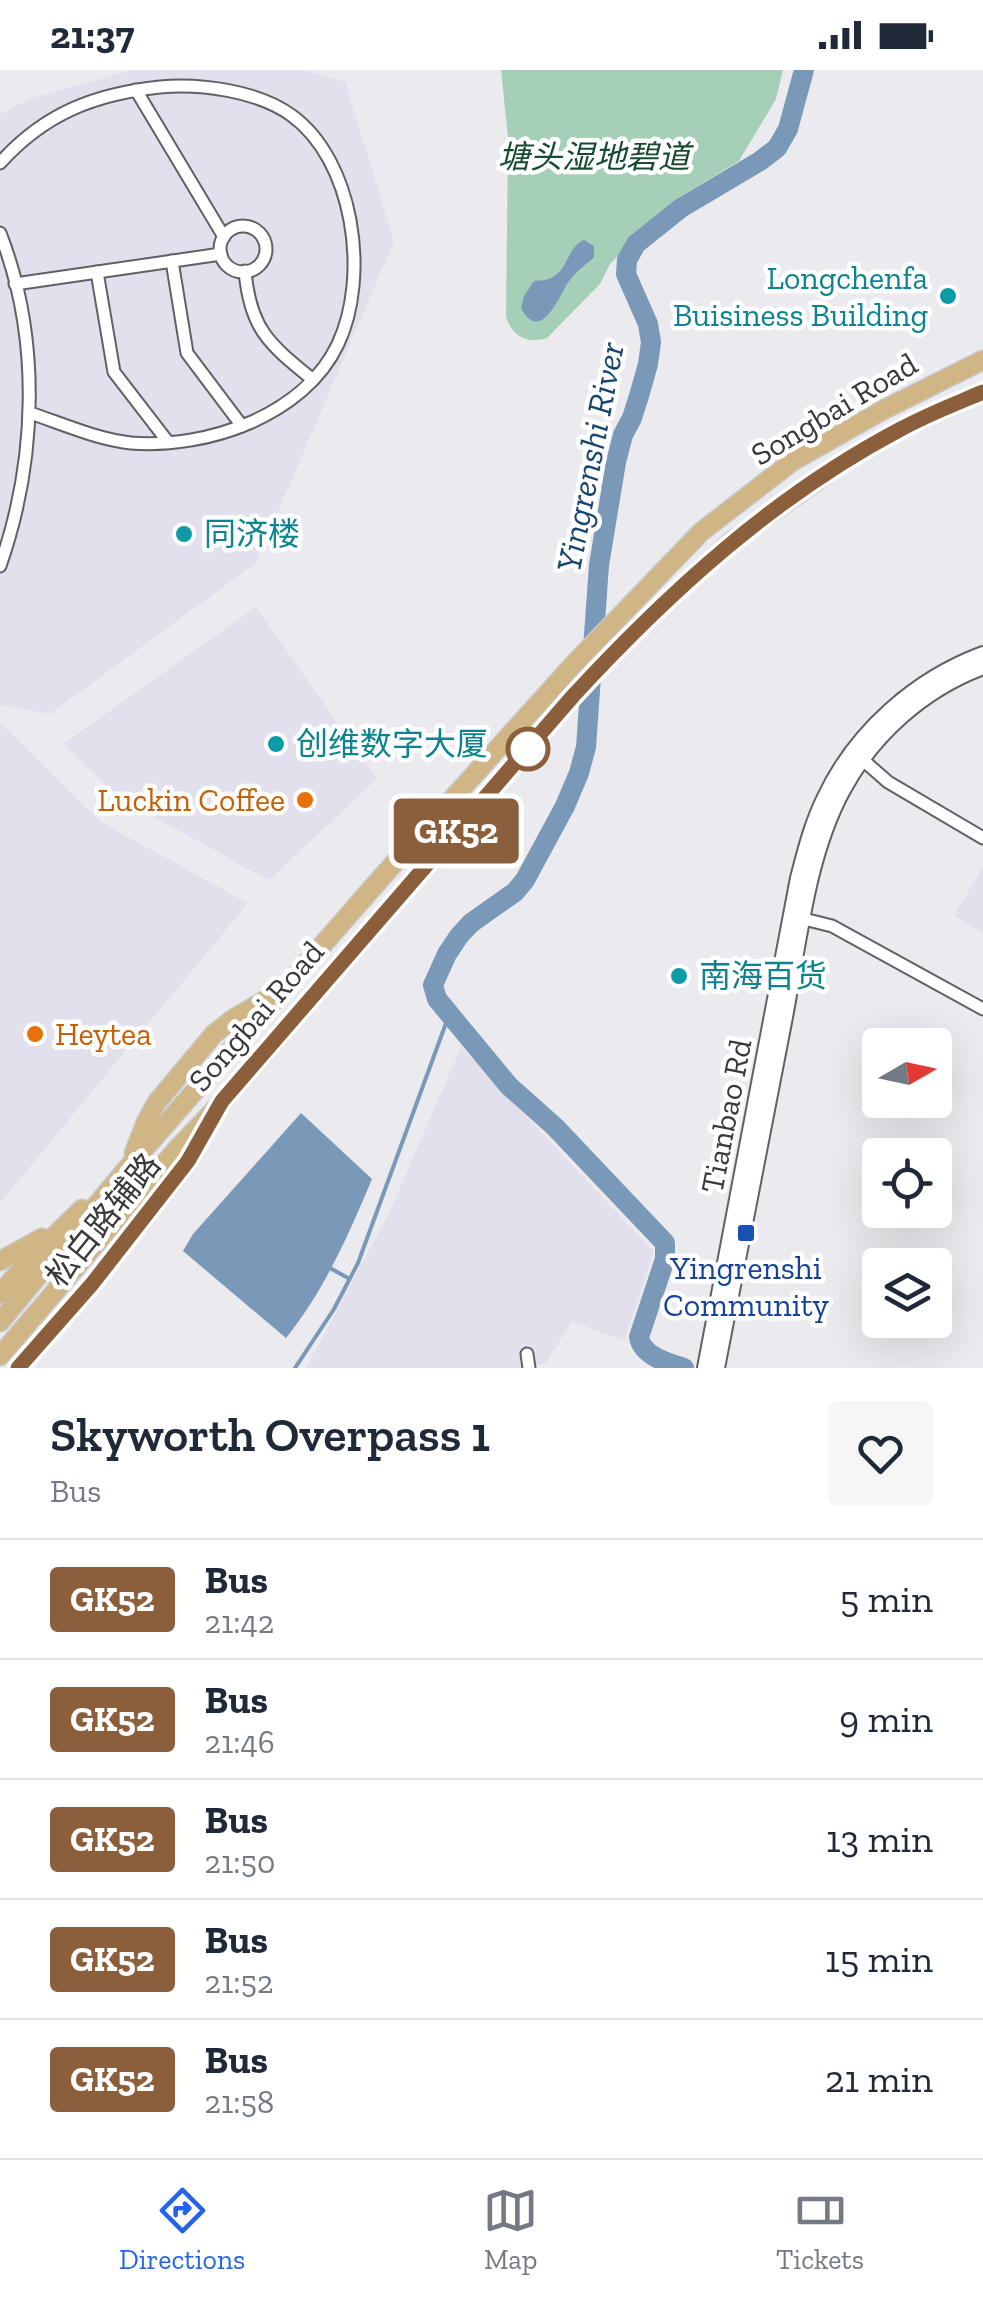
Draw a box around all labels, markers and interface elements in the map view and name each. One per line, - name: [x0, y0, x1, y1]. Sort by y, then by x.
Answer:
- text: 21:37: [50, 12, 134, 58]
- park label: 塘头湿地碧道: [498, 138, 694, 176]
- place label: Longchenfa Buisiness Building: [673, 259, 928, 334]
- marker: Longchenfa Buisiness Building: [937, 285, 959, 307]
- water label: Yingrenshi River: [547, 338, 633, 575]
- street label: Songbai Road: [744, 344, 924, 473]
- place label: 同济楼: [204, 515, 300, 553]
- marker: 同济楼: [173, 523, 195, 545]
- place label: 创维数字大厦: [296, 725, 488, 763]
- unlabelled marker: [507, 728, 549, 770]
- marker: 创维数字大厦: [265, 733, 287, 755]
- place label: Luckin Coffee: [97, 781, 285, 819]
- marker: Luckin Coffee: [294, 789, 316, 811]
- line badge: GK52: [386, 798, 526, 864]
- text: GK52: [414, 810, 498, 852]
- street label: Songbai Road: [180, 933, 332, 1099]
- place label: 南海百货: [699, 957, 827, 995]
- marker: 南海百货: [668, 965, 690, 987]
- place label: Heytea: [55, 1015, 152, 1053]
- marker: Heytea: [24, 1023, 46, 1045]
- north arrow: [862, 1028, 952, 1118]
- map controls: [862, 1028, 952, 1338]
- street label: Tianbao Rd: [692, 1035, 760, 1196]
- button: locate: [862, 1138, 952, 1228]
- street label: 松白路辅路: [38, 1146, 168, 1294]
- marker: Yingrenshi Community: [735, 1222, 757, 1244]
- button: layers: [862, 1248, 952, 1338]
- place label: Yingrenshi Community: [663, 1249, 830, 1324]
- button: heart: [828, 1401, 933, 1506]
- text: Skyworth Overpass 1: [50, 1406, 490, 1463]
- text: Bus: [50, 1472, 101, 1510]
- text: Bus: [205, 1557, 268, 1603]
- text: 5 min: [840, 1576, 933, 1622]
- text: GK52: [70, 1578, 155, 1620]
- text: 21:42: [205, 1603, 274, 1641]
- text: Bus: [205, 1677, 268, 1723]
- text: 9 min: [839, 1696, 933, 1742]
- text: GK52: [70, 1698, 155, 1740]
- text: 21:46: [205, 1723, 275, 1761]
- text: Bus: [205, 1797, 268, 1843]
- text: 13 min: [826, 1816, 933, 1862]
- text: GK52: [70, 1818, 155, 1860]
- text: 21:50: [205, 1843, 275, 1881]
- text: Bus: [205, 1917, 268, 1963]
- text: 15 min: [825, 1936, 933, 1982]
- text: GK52: [70, 1938, 155, 1980]
- text: 21:52: [205, 1963, 273, 2001]
- text: Bus: [205, 2037, 268, 2083]
- text: 21 min: [825, 2056, 933, 2102]
- text: GK52: [70, 2058, 155, 2100]
- text: 21:58: [205, 2083, 274, 2121]
- tab: Directions: [119, 2183, 245, 2276]
- tab: Map: [483, 2183, 538, 2276]
- tab: Tickets: [776, 2183, 864, 2276]

